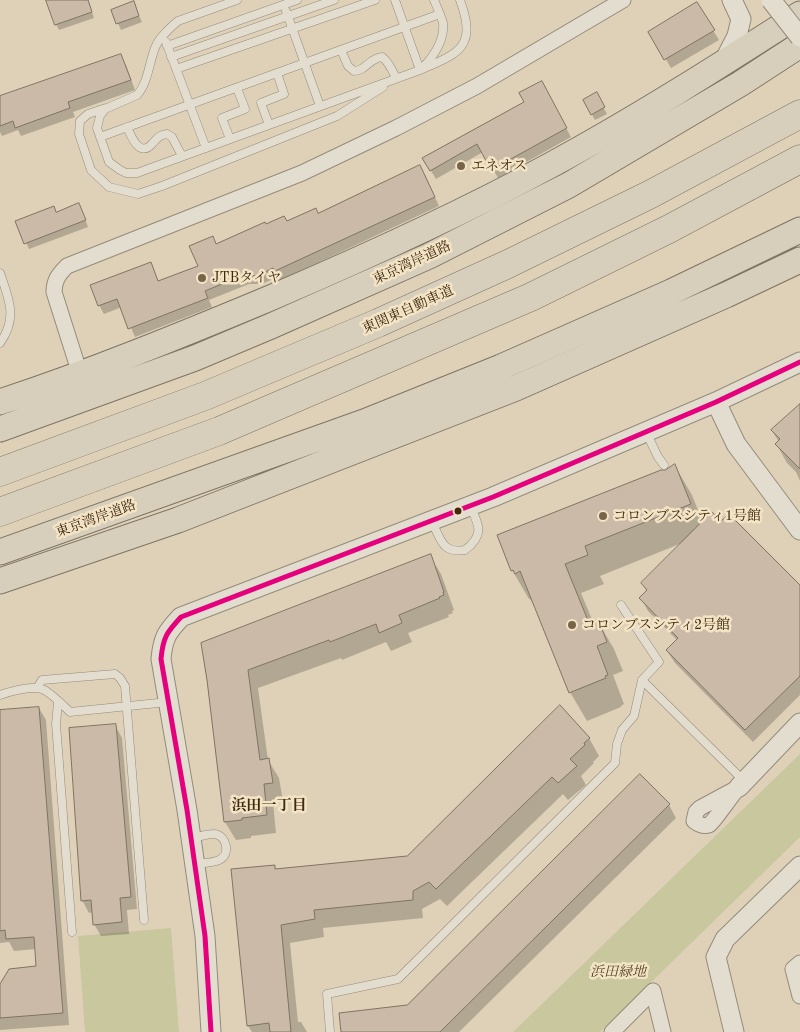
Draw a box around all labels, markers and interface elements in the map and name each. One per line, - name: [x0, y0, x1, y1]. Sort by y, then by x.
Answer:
- place label: エネオス: [471, 158, 527, 174]
- marker: エネオス: [455, 160, 467, 172]
- street label: 東京湾岸道路: [370, 238, 454, 288]
- place label: JTBタイヤ: [212, 270, 281, 286]
- marker: JTBタイヤ: [196, 272, 208, 284]
- street label: 東関東自動車道: [360, 282, 456, 338]
- street label: 東京湾岸道路: [54, 497, 138, 541]
- unlabelled marker: [453, 506, 463, 516]
- place label: コロンブスシティ1号館: [613, 508, 761, 524]
- marker: コロンブスシティ1号館: [597, 510, 609, 522]
- place label: コロンブスシティ2号館: [582, 617, 730, 633]
- marker: コロンブスシティ2号館: [566, 619, 578, 631]
- district label: 浜田一丁目: [232, 797, 306, 815]
- park label: 浜田緑地: [590, 964, 646, 980]

